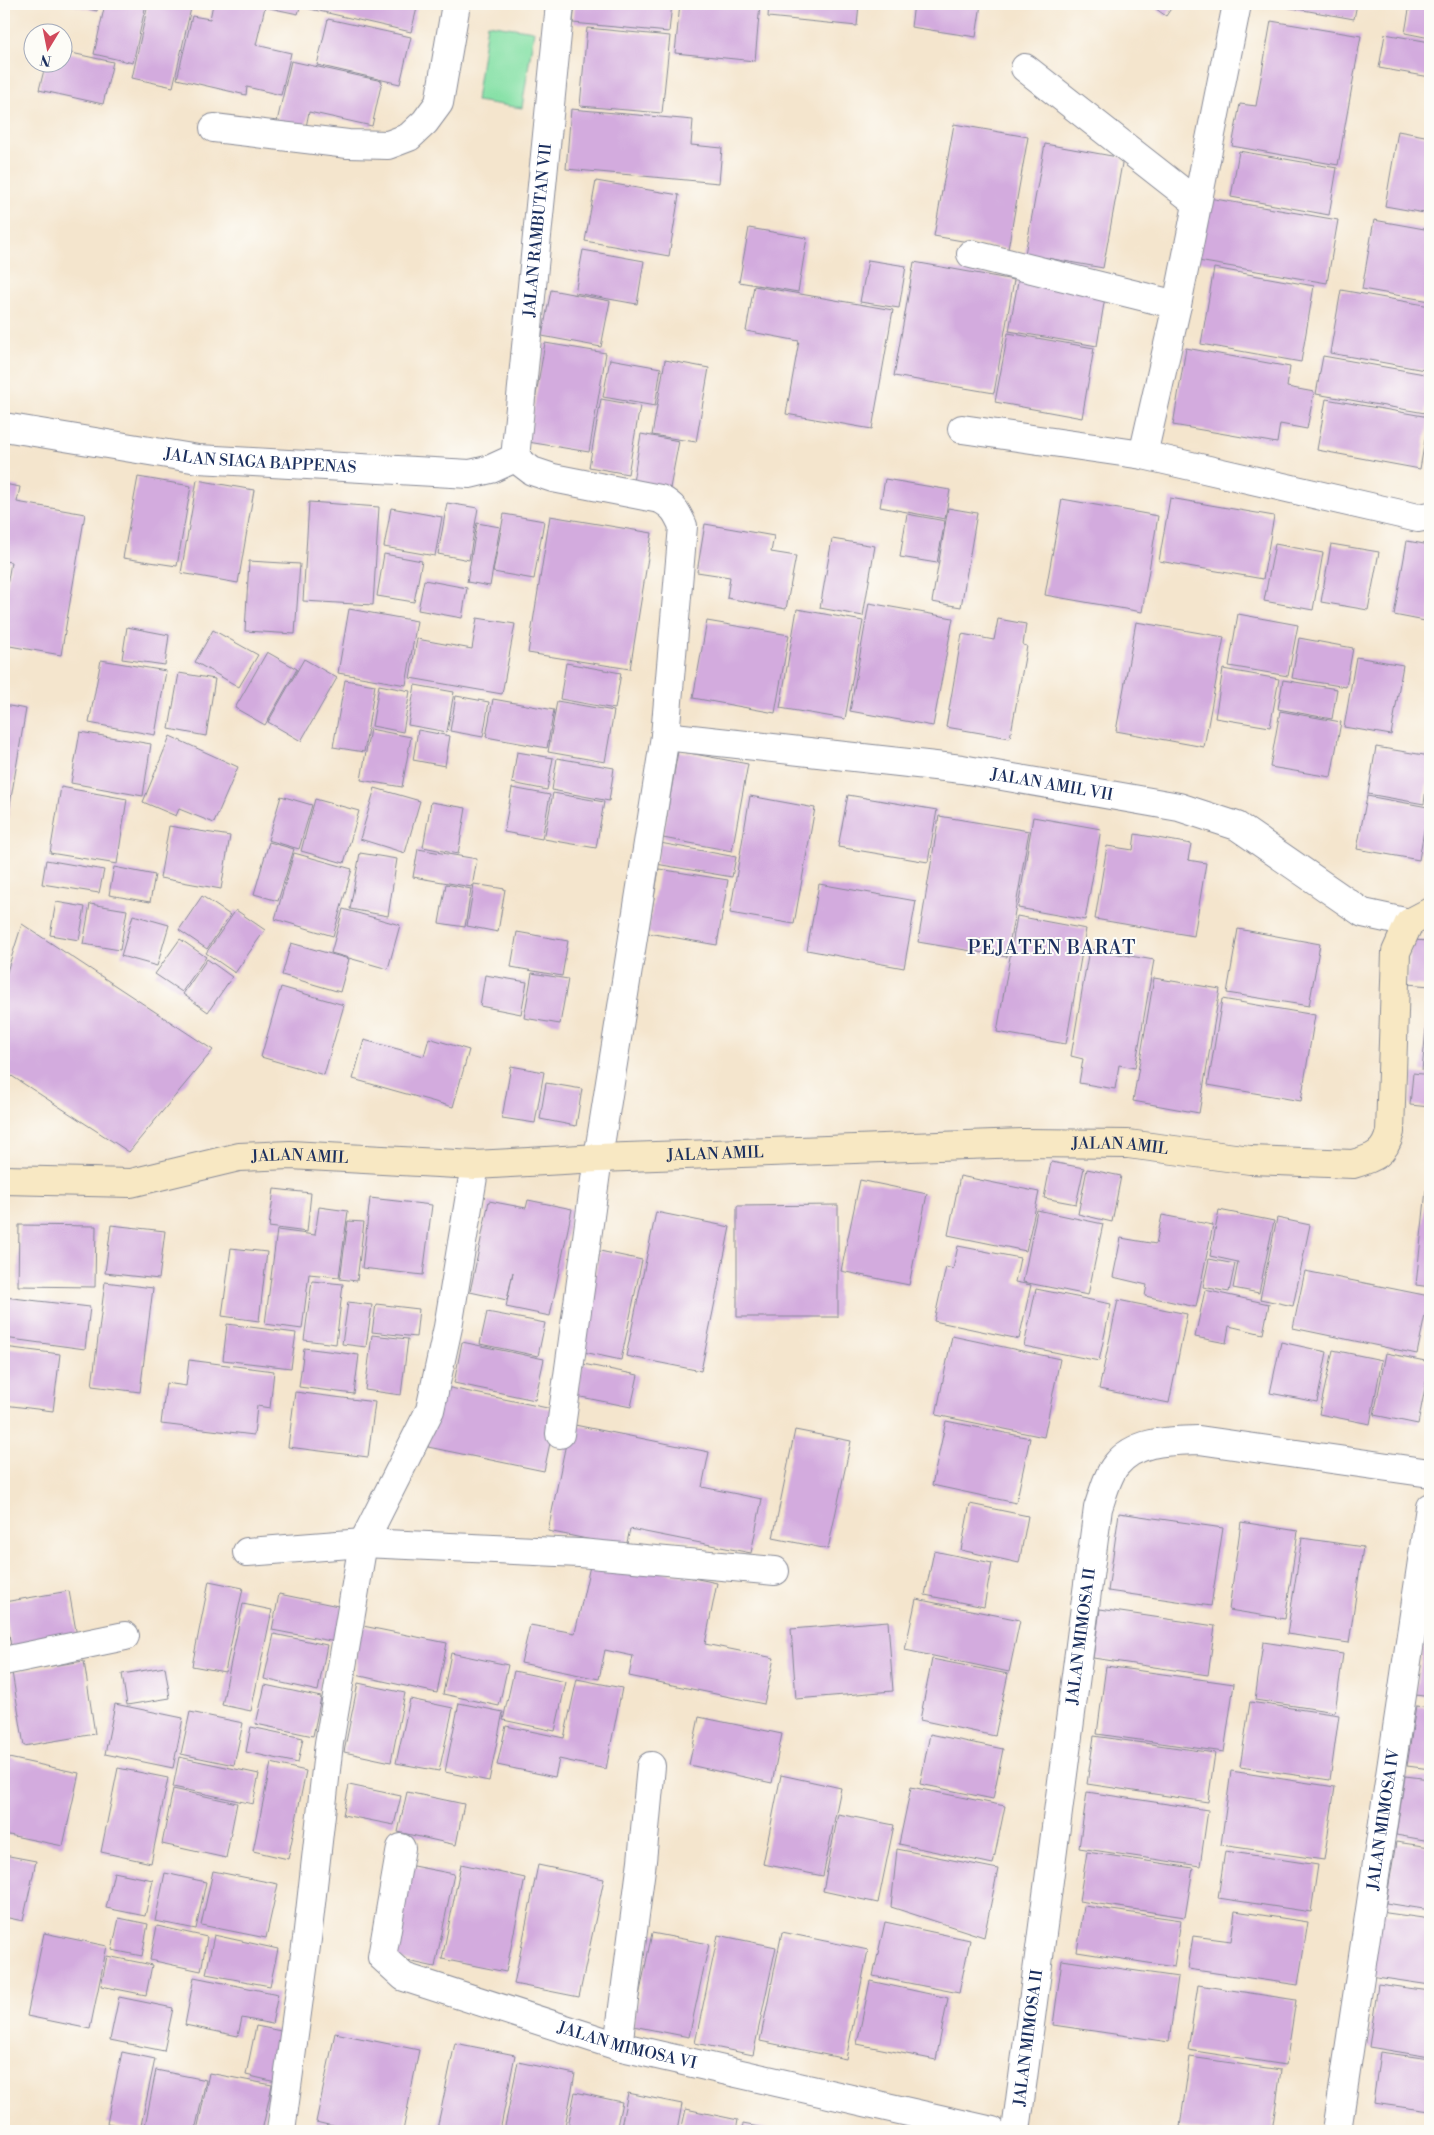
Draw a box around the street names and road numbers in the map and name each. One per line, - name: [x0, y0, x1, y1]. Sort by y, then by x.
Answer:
- street label: JALAN RAMBUTAN VII: [519, 142, 556, 319]
- street label: JALAN SIAGA BAPPENAS: [162, 443, 357, 478]
- street label: JALAN AMIL VII: [988, 764, 1115, 805]
- street label: JALAN AMIL: [1071, 1133, 1170, 1159]
- street label: JALAN AMIL: [665, 1142, 765, 1166]
- street label: JALAN AMIL: [250, 1145, 349, 1168]
- street label: JALAN MIMOSA II: [1062, 1567, 1100, 1707]
- street label: JALAN MIMOSA IV: [1363, 1747, 1404, 1893]
- street label: JALAN MIMOSA II: [1009, 1968, 1047, 2108]
- street label: JALAN MIMOSA VI: [554, 2017, 698, 2074]

